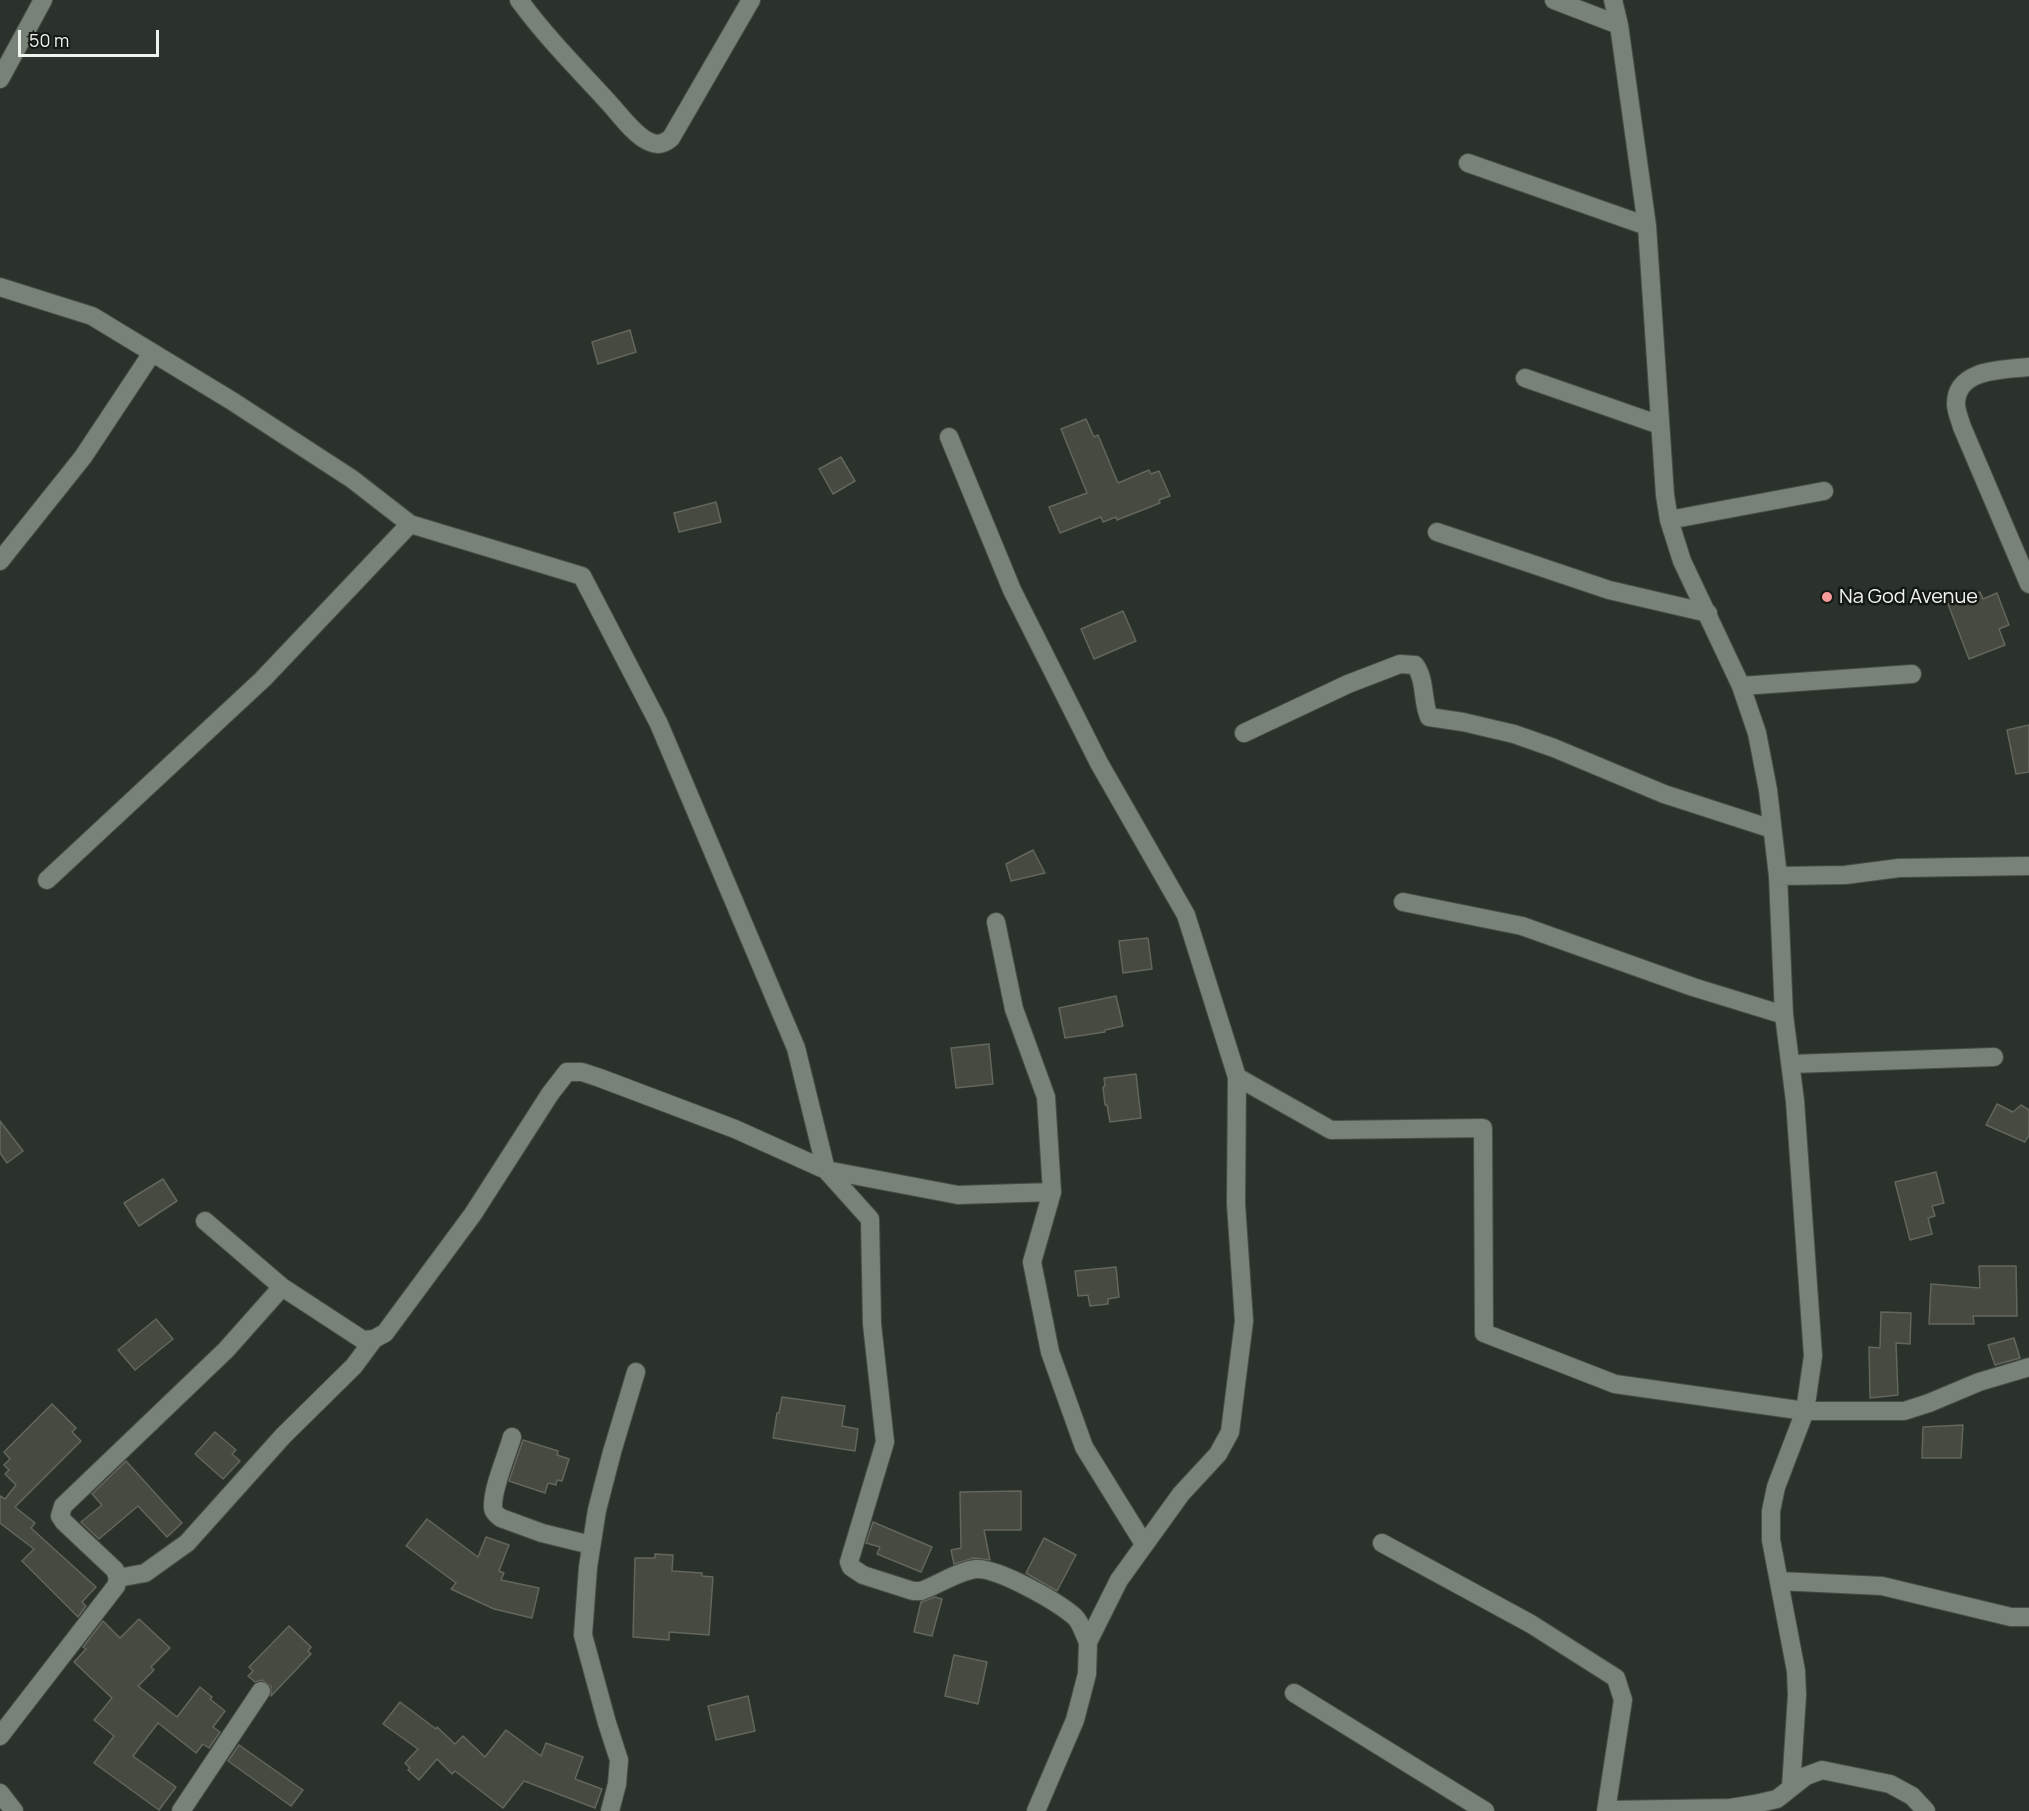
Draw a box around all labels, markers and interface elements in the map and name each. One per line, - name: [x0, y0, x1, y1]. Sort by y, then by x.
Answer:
- scale bar: [21, 18, 162, 56]
- text: 50 m: [29, 28, 69, 52]
- place label: Na God Avenue: [1839, 585, 1978, 609]
- marker: Na God Avenue: [1820, 590, 1834, 604]

